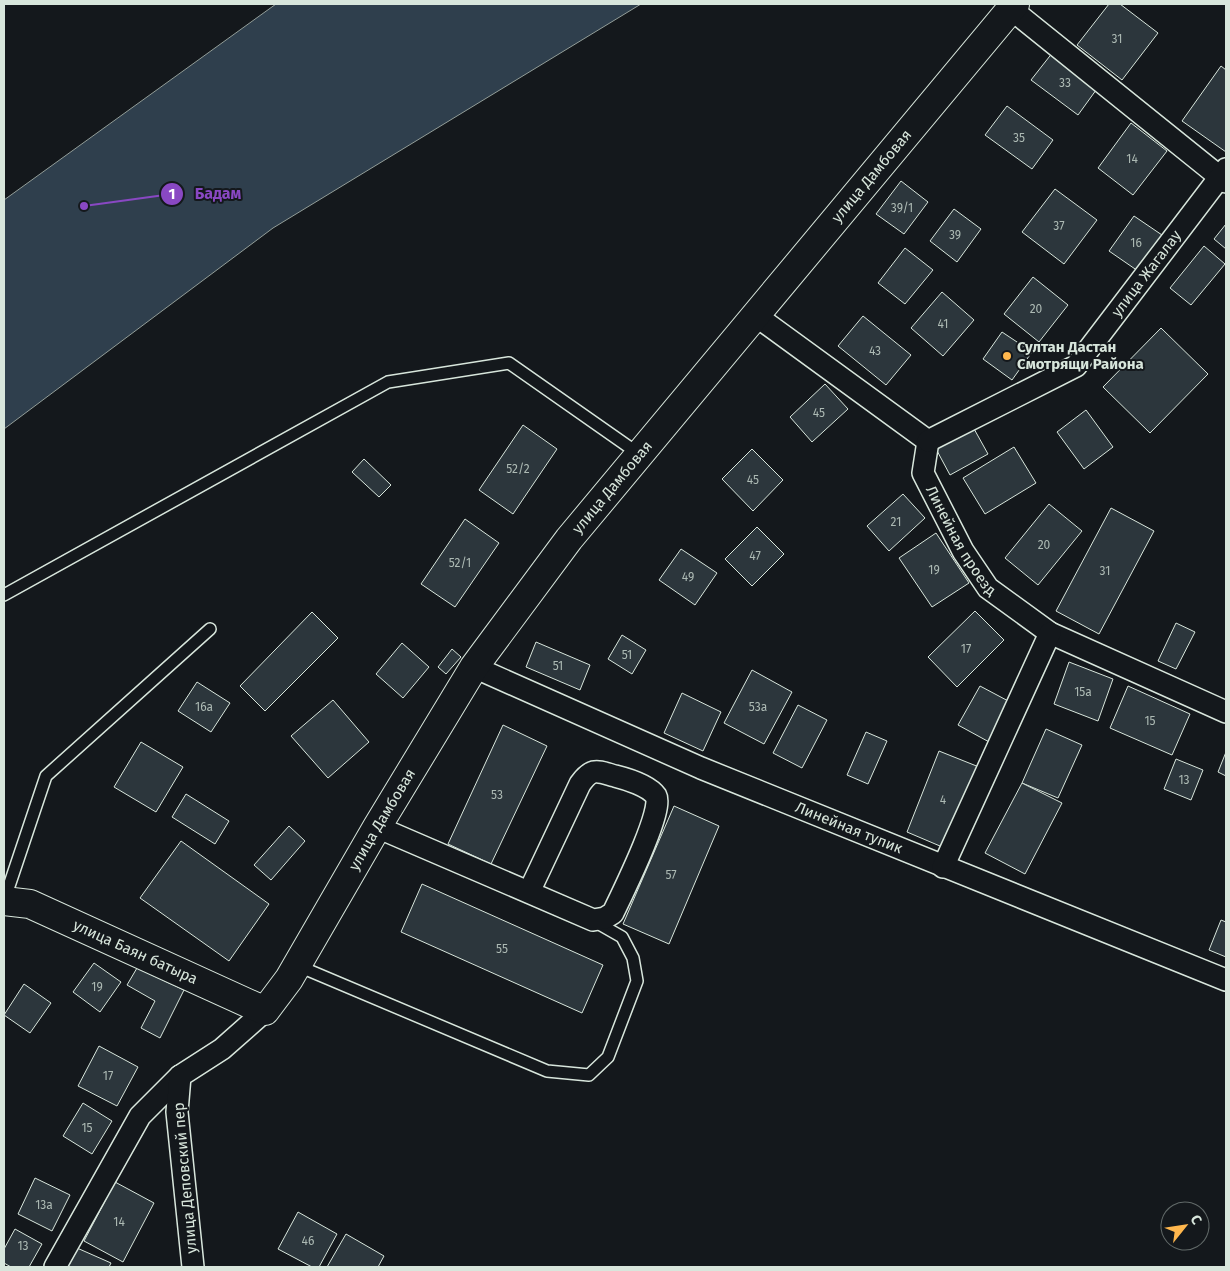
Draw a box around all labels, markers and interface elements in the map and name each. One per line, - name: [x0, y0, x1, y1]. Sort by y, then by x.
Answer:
- house number: 31: [1112, 32, 1122, 46]
- house number: 33: [1059, 76, 1071, 90]
- street label: улица Дамбовая: [828, 126, 915, 226]
- house number: 35: [1013, 131, 1025, 145]
- house number: 14: [1126, 152, 1138, 166]
- callout: Бадам: [160, 178, 251, 209]
- text: Бадам: [195, 184, 242, 203]
- text: 1: [169, 185, 175, 203]
- house number: 39/1: [891, 201, 913, 215]
- house number: 37: [1053, 219, 1065, 233]
- street label: улица Жагалау: [1108, 226, 1185, 321]
- house number: 39: [949, 228, 961, 242]
- house number: 16: [1130, 236, 1142, 250]
- house number: 20: [1030, 302, 1043, 316]
- house number: 41: [938, 317, 948, 331]
- place label: Султан Дастан Смотрящи Района: [1017, 338, 1144, 373]
- house number: 43: [869, 344, 881, 358]
- marker: Султан Дастан Смотрящи Района: [1001, 350, 1013, 362]
- house number: 45: [813, 406, 825, 420]
- street label: улица Дамбовая: [568, 437, 656, 537]
- house number: 52/2: [506, 462, 530, 476]
- house number: 45: [747, 473, 759, 487]
- street label: Линейная проезд: [922, 483, 999, 600]
- house number: 21: [891, 515, 901, 529]
- house number: 20: [1038, 538, 1051, 552]
- house number: 47: [749, 549, 761, 563]
- house number: 52/1: [449, 556, 471, 570]
- house number: 19: [928, 563, 940, 577]
- house number: 31: [1100, 564, 1110, 578]
- house number: 49: [682, 570, 694, 584]
- house number: 17: [961, 642, 971, 656]
- house number: 51: [622, 648, 632, 662]
- house number: 51: [553, 659, 563, 673]
- house number: 15а: [1074, 685, 1092, 699]
- house number: 16а: [195, 700, 213, 714]
- house number: 53а: [749, 700, 767, 714]
- house number: 15: [1144, 714, 1156, 728]
- street label: улица Дамбовая: [345, 765, 419, 874]
- house number: 13: [1178, 773, 1190, 787]
- house number: 53: [491, 788, 503, 802]
- house number: 4: [940, 793, 947, 807]
- street label: Линейная тупик: [793, 798, 905, 858]
- house number: 57: [665, 868, 677, 882]
- street label: улица Баян батыра: [70, 916, 201, 988]
- house number: 55: [496, 942, 508, 956]
- house number: 19: [91, 980, 103, 994]
- house number: 17: [103, 1069, 113, 1083]
- street label: улица Деповский пер: [169, 1102, 201, 1254]
- house number: 15: [81, 1121, 93, 1135]
- house number: 13а: [35, 1198, 53, 1212]
- north arrow: [1160, 1201, 1210, 1251]
- text: С: [1186, 1212, 1205, 1227]
- house number: 14: [113, 1215, 125, 1229]
- house number: 46: [302, 1234, 314, 1248]
- house number: 13: [17, 1239, 29, 1253]

